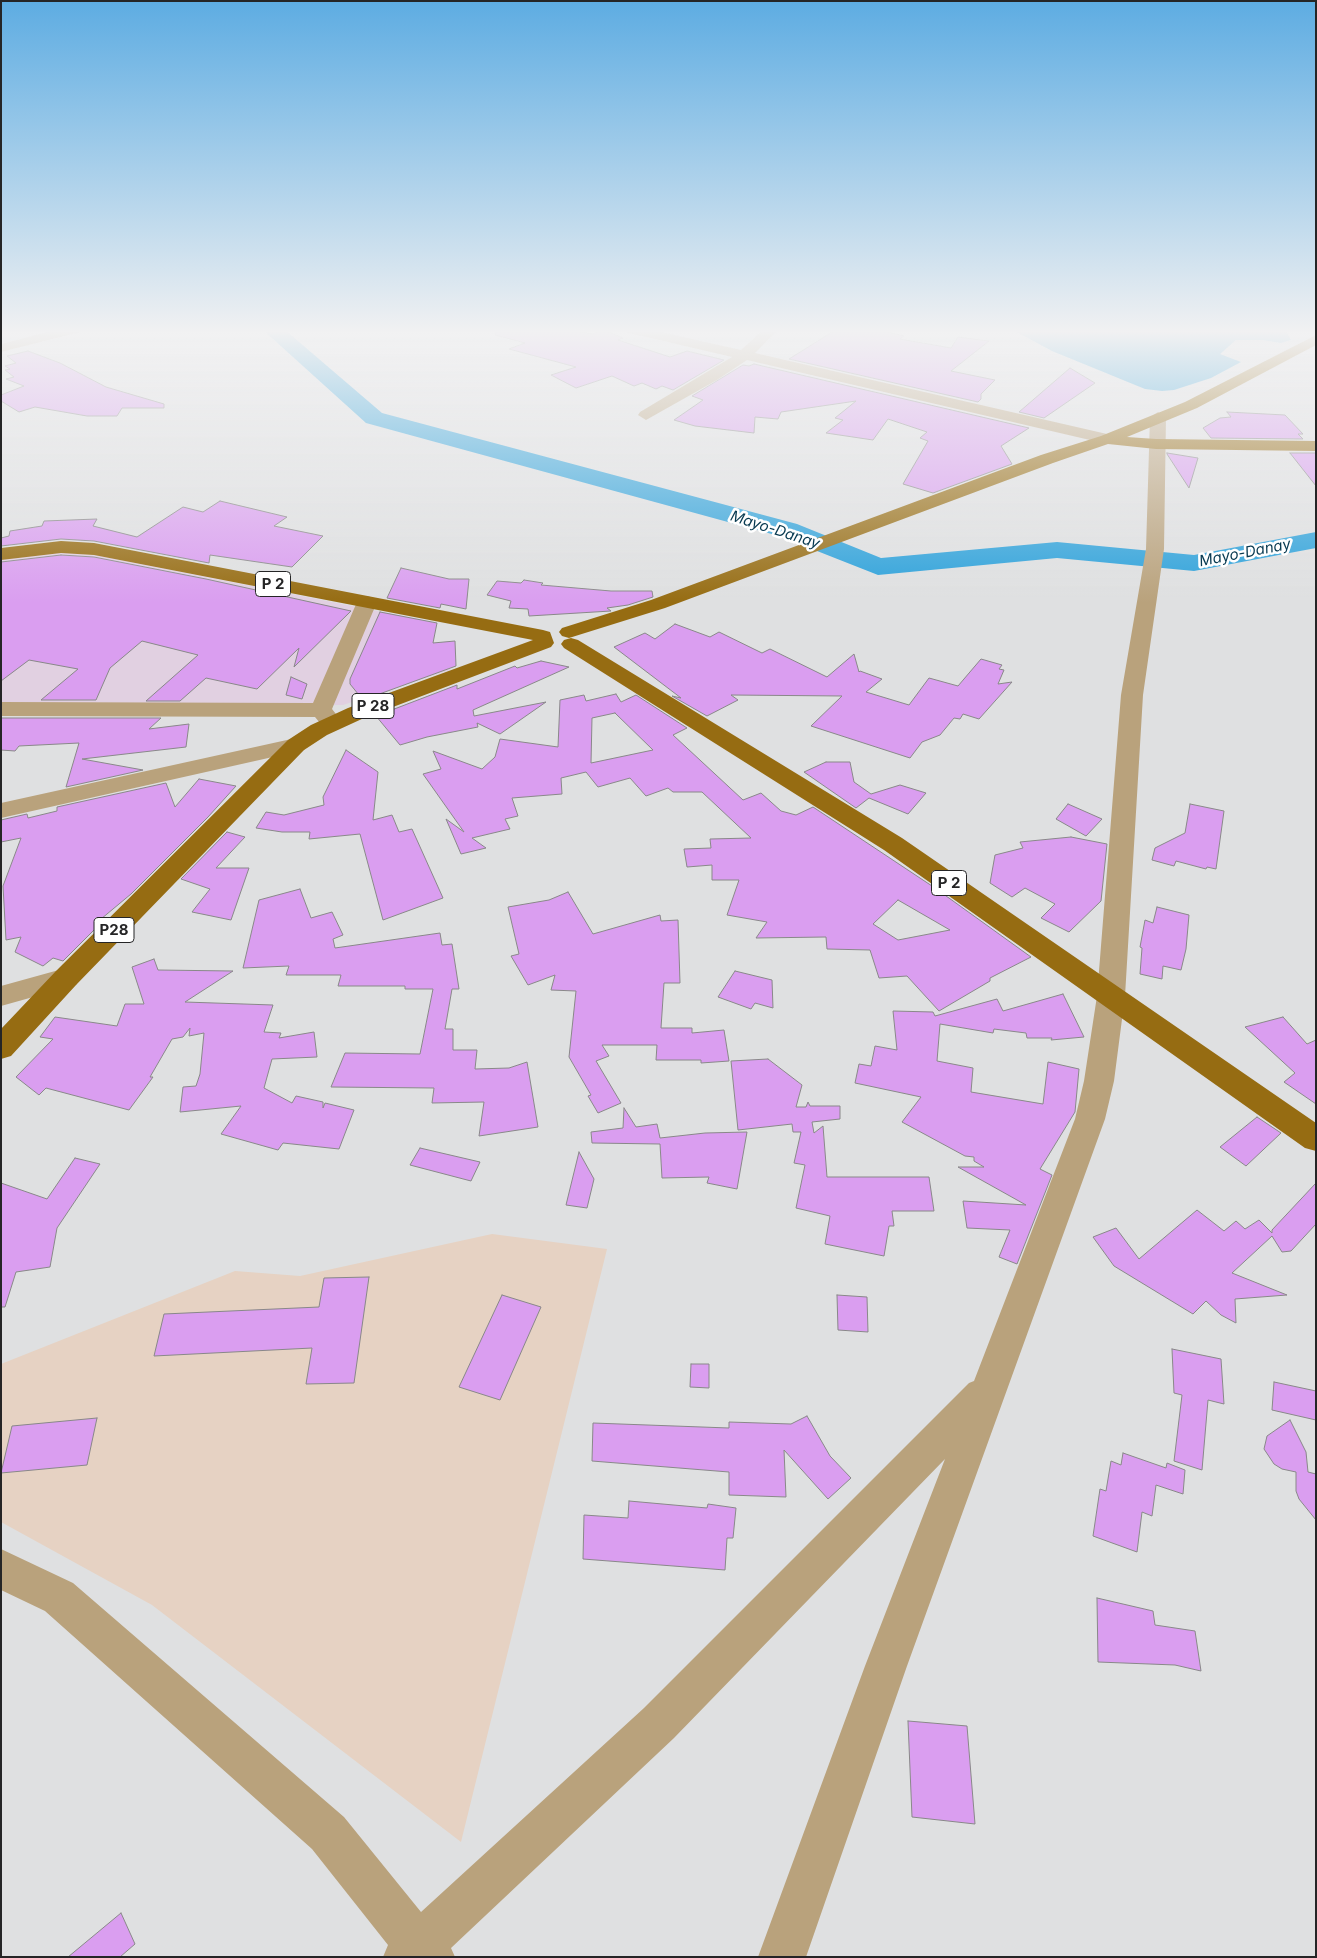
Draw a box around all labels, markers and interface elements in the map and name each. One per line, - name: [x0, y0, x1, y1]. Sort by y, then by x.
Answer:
- water label: Mayo-Danay: [728, 507, 822, 553]
- water label: Mayo-Danay: [1198, 535, 1292, 571]
- road number: P 2: [256, 572, 290, 596]
- road number: P 28: [352, 694, 394, 718]
- road number: P 2: [932, 870, 966, 896]
- road number: P28: [94, 918, 134, 942]

